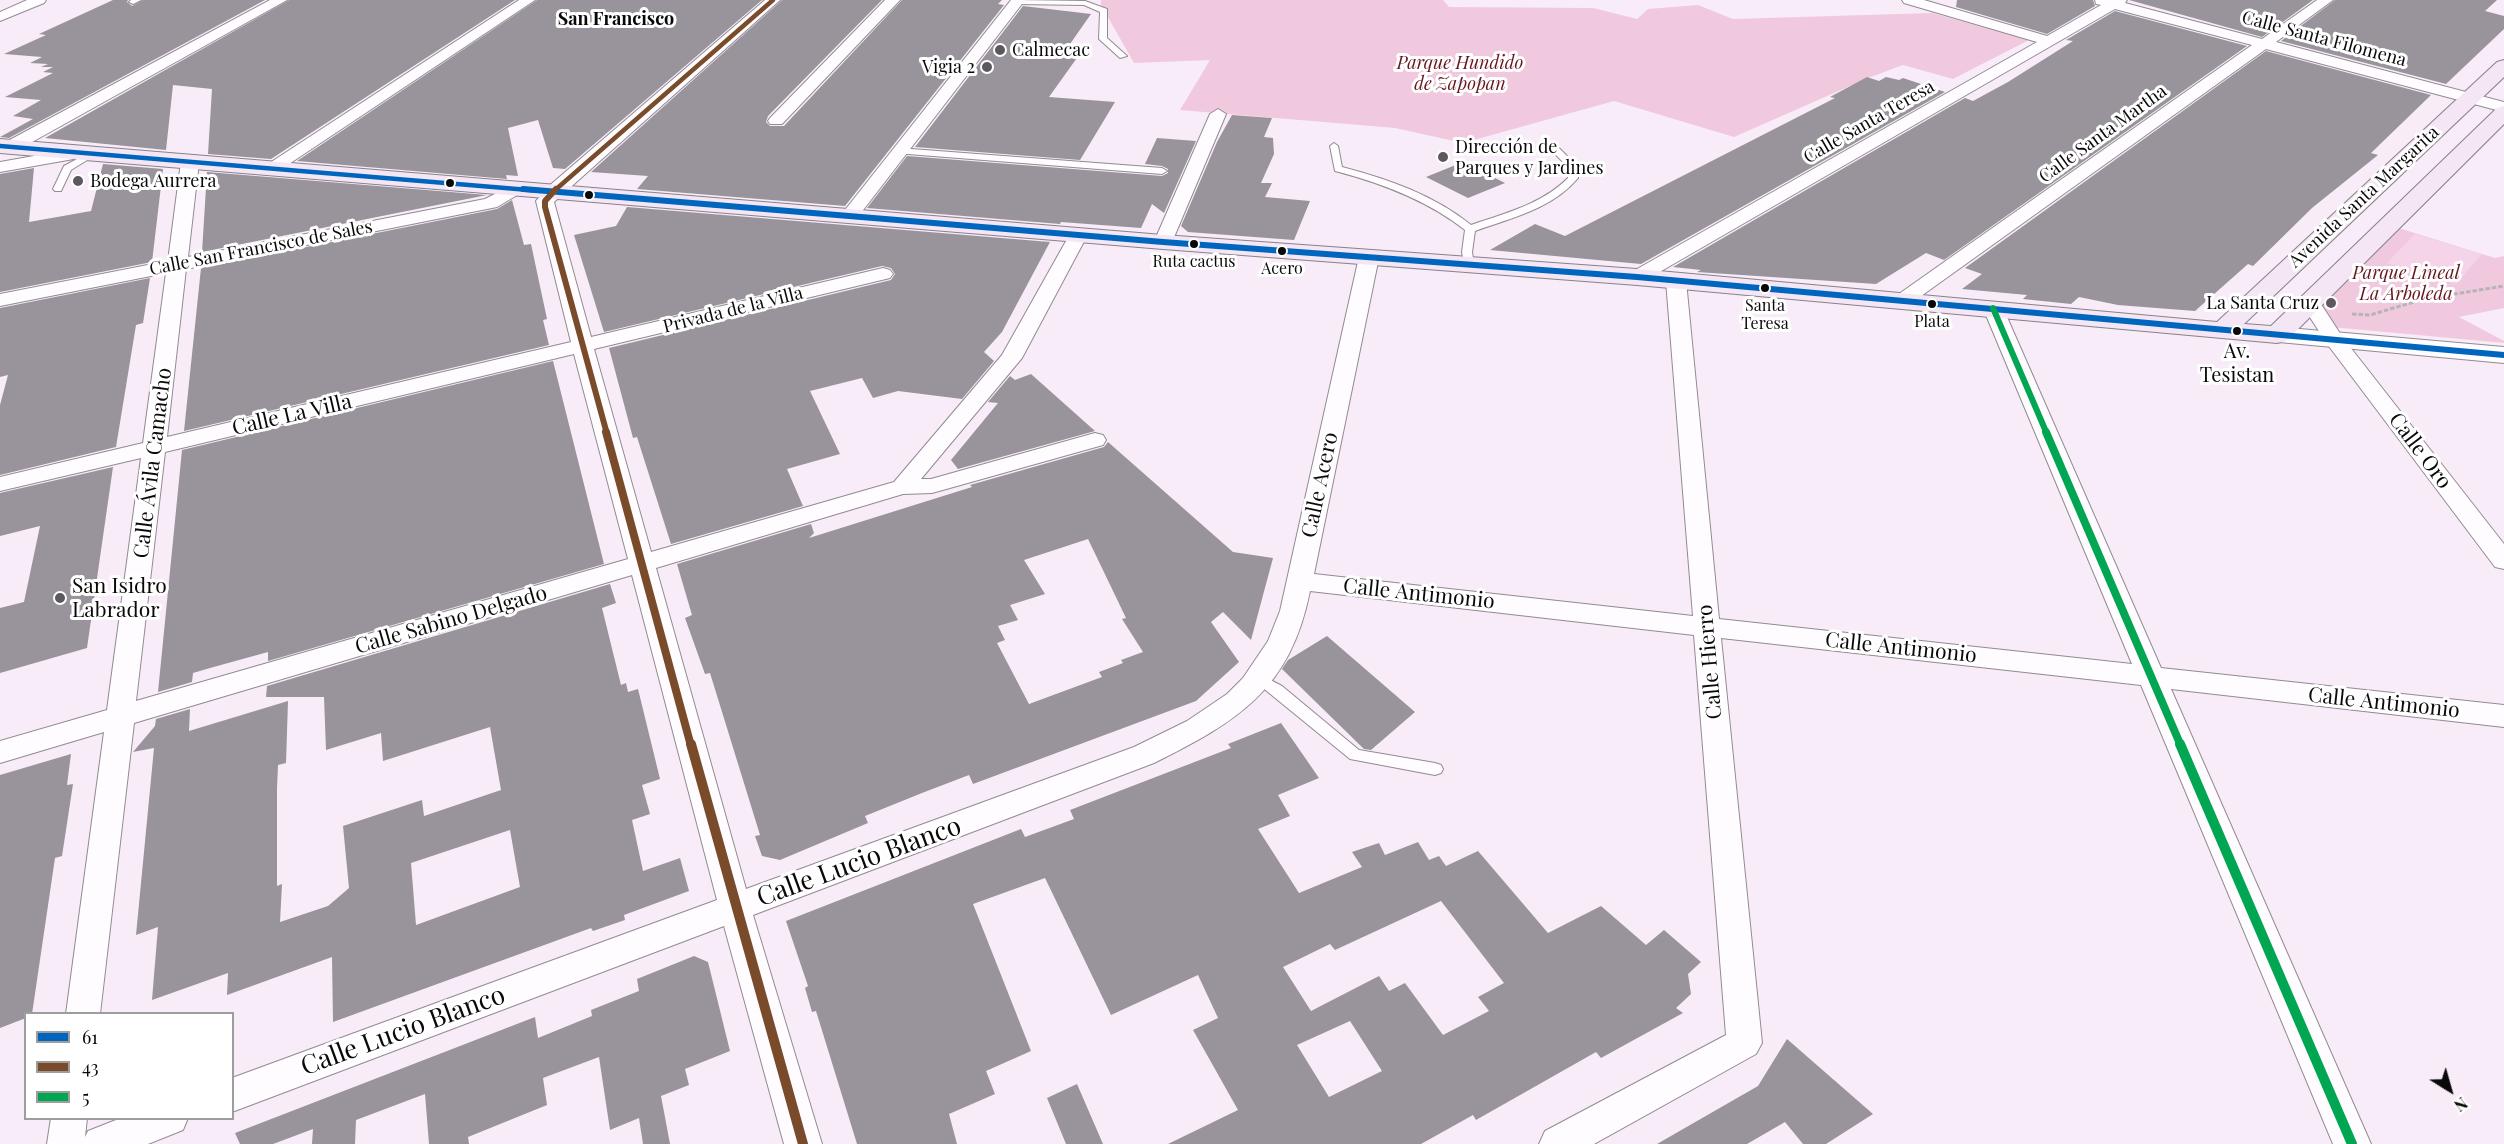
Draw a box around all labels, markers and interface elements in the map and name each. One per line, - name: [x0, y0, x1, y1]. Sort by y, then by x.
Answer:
- street label: Calle Santa Filomena: [2239, 7, 2409, 71]
- district label: San Francisco: [558, 8, 674, 30]
- place label: Calmecac: [1012, 39, 1090, 61]
- marker: Calmecac: [993, 43, 1007, 57]
- park label: Parque Hundido de Zapopan: [1397, 52, 1523, 94]
- place label: Vigia 2: [922, 56, 975, 78]
- marker: Vigia 2: [980, 60, 994, 74]
- street label: Calle Santa Teresa: [1800, 76, 1938, 168]
- street label: Calle Santa Martha: [2035, 80, 2171, 188]
- street label: Avenida Santa Margarita: [2284, 122, 2444, 272]
- place label: Dirección de Parques y Jardines: [1455, 136, 1604, 178]
- marker: Dirección de Parques y Jardines: [1436, 150, 1450, 164]
- place label: Bodega Aurrera: [90, 170, 216, 192]
- marker: Bodega Aurrera: [71, 174, 85, 188]
- unlabelled marker: [444, 177, 456, 189]
- unlabelled marker: [583, 189, 595, 201]
- street label: Calle San Francisco de Sales: [148, 216, 374, 280]
- marker: Ruta cactus: [1188, 238, 1200, 250]
- marker: Acero: [1276, 245, 1288, 257]
- place label: Ruta cactus: [1153, 252, 1235, 272]
- place label: Acero: [1261, 259, 1303, 279]
- park label: Parque Lineal La Arboleda: [2352, 262, 2460, 304]
- street label: Privada de la Villa: [661, 282, 805, 338]
- marker: Santa Teresa: [1759, 282, 1771, 294]
- place label: La Santa Cruz: [2206, 292, 2319, 314]
- place label: Santa Teresa: [1741, 296, 1789, 334]
- marker: La Santa Cruz: [2324, 296, 2338, 310]
- marker: Plata: [1926, 298, 1938, 310]
- place label: Plata: [1914, 312, 1950, 332]
- marker: Av. Tesistan: [2231, 325, 2243, 337]
- place label: Av. Tesistan: [2200, 340, 2274, 387]
- street label: Calle Ávila Camacho: [129, 366, 177, 560]
- street label: Calle La Villa: [230, 389, 354, 441]
- street label: Calle Oro: [2383, 408, 2457, 494]
- street label: Calle Acero: [1297, 430, 1343, 540]
- place label: San Isidro Labrador: [72, 573, 167, 623]
- street label: Calle Antimonio: [1342, 574, 1496, 614]
- street label: Calle Sabino Delgado: [352, 581, 550, 659]
- marker: San Isidro Labrador: [53, 591, 67, 605]
- street label: Calle Hierro: [1692, 604, 1728, 720]
- street label: Calle Antimonio: [1824, 628, 1978, 668]
- street label: Calle Antimonio: [2307, 683, 2461, 723]
- street label: Calle Lucio Blanco: [753, 811, 965, 913]
- street label: Calle Lucio Blanco: [297, 980, 509, 1082]
- legend: [24, 1012, 234, 1120]
- text: 61: [82, 1025, 98, 1049]
- text: 43: [82, 1055, 99, 1079]
- north arrow: [2420, 1060, 2480, 1120]
- text: 5: [82, 1085, 89, 1109]
- text: N: [2450, 1093, 2472, 1117]

